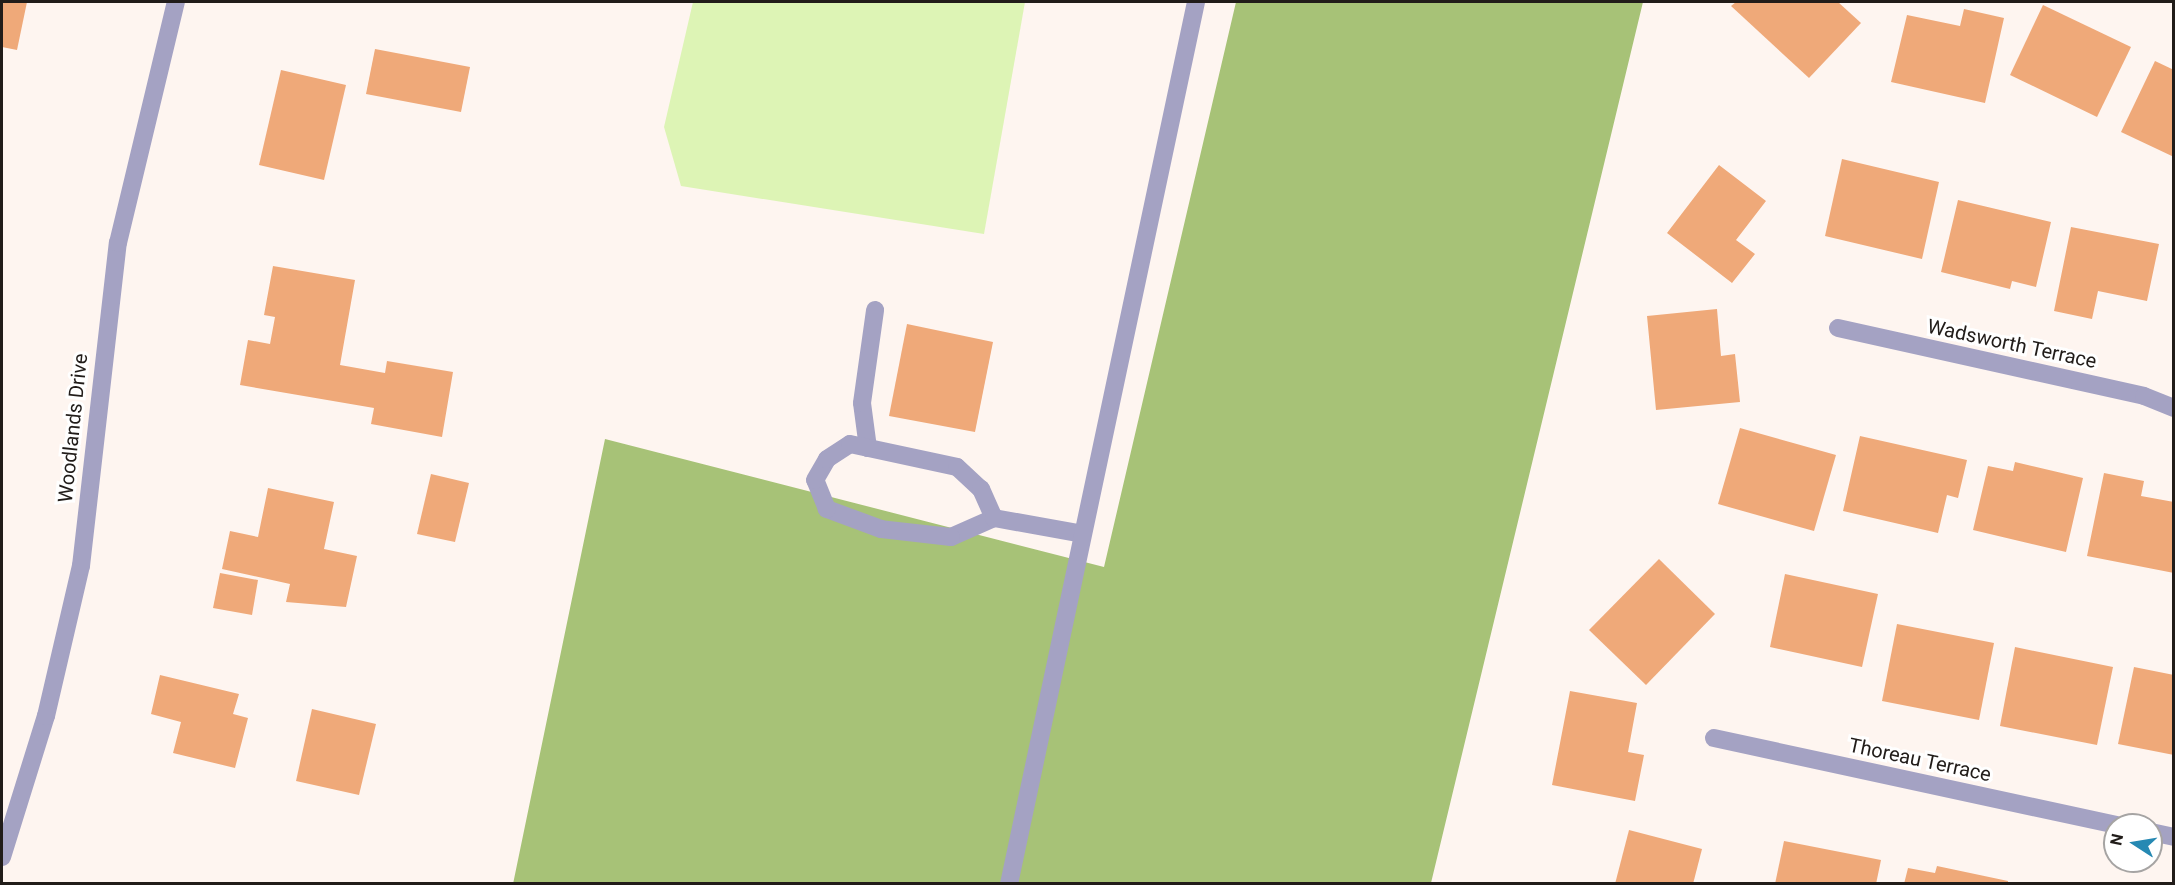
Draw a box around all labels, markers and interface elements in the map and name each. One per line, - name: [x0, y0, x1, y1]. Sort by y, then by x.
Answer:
- street label: Wadsworth Terrace: [1925, 314, 2099, 374]
- street label: Woodlands Drive: [53, 352, 93, 504]
- street label: Thoreau Terrace: [1847, 733, 1993, 787]
- north arrow: [2103, 813, 2163, 873]
- text: N: [2106, 832, 2127, 847]

